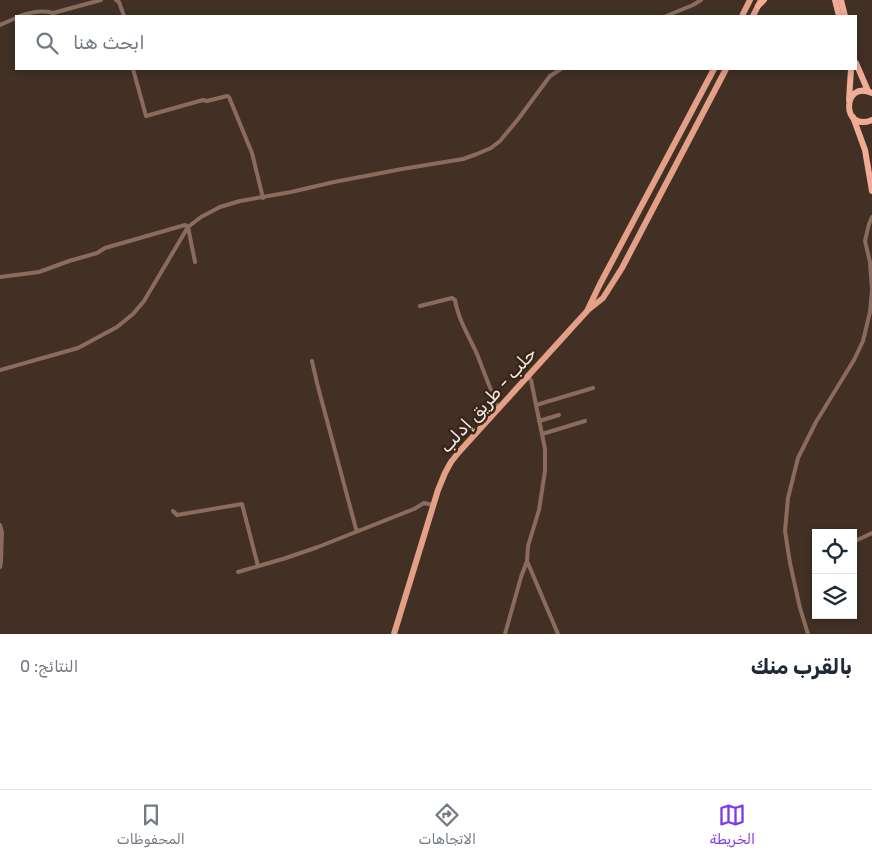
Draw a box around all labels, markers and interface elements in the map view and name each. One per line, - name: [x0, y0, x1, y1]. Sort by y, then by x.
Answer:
- search box: [15, 15, 857, 70]
- icon: search: [33, 29, 61, 57]
- text: ابحث هنا: [73, 31, 145, 54]
- street label: حلب - طريق إدلب: [435, 343, 541, 457]
- map controls: [812, 529, 857, 619]
- button: locate: [812, 529, 857, 574]
- button: layers: [812, 574, 857, 619]
- text: بالقرب منك: [751, 654, 852, 679]
- text: النتائج: 0: [20, 657, 78, 676]
- tab: المحفوظات: [117, 801, 185, 848]
- tab: الاتجاهات: [419, 801, 476, 848]
- tab: الخريطة: [710, 801, 755, 848]

